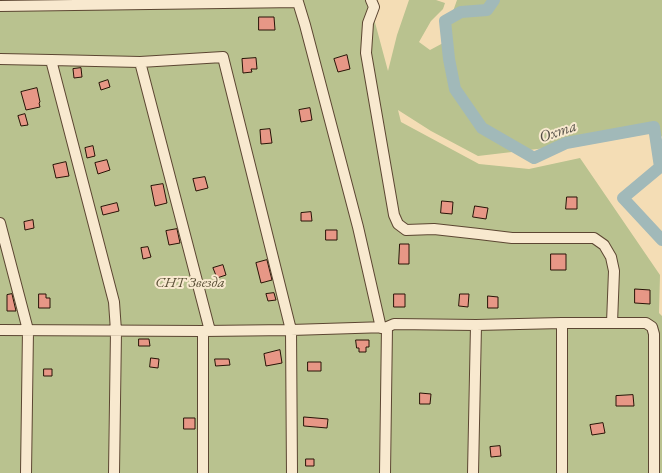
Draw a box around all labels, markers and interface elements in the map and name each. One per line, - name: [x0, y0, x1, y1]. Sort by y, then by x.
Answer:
- water label: Охта: [537, 117, 579, 147]
- park label: СНТ Звезда: [155, 274, 225, 292]

